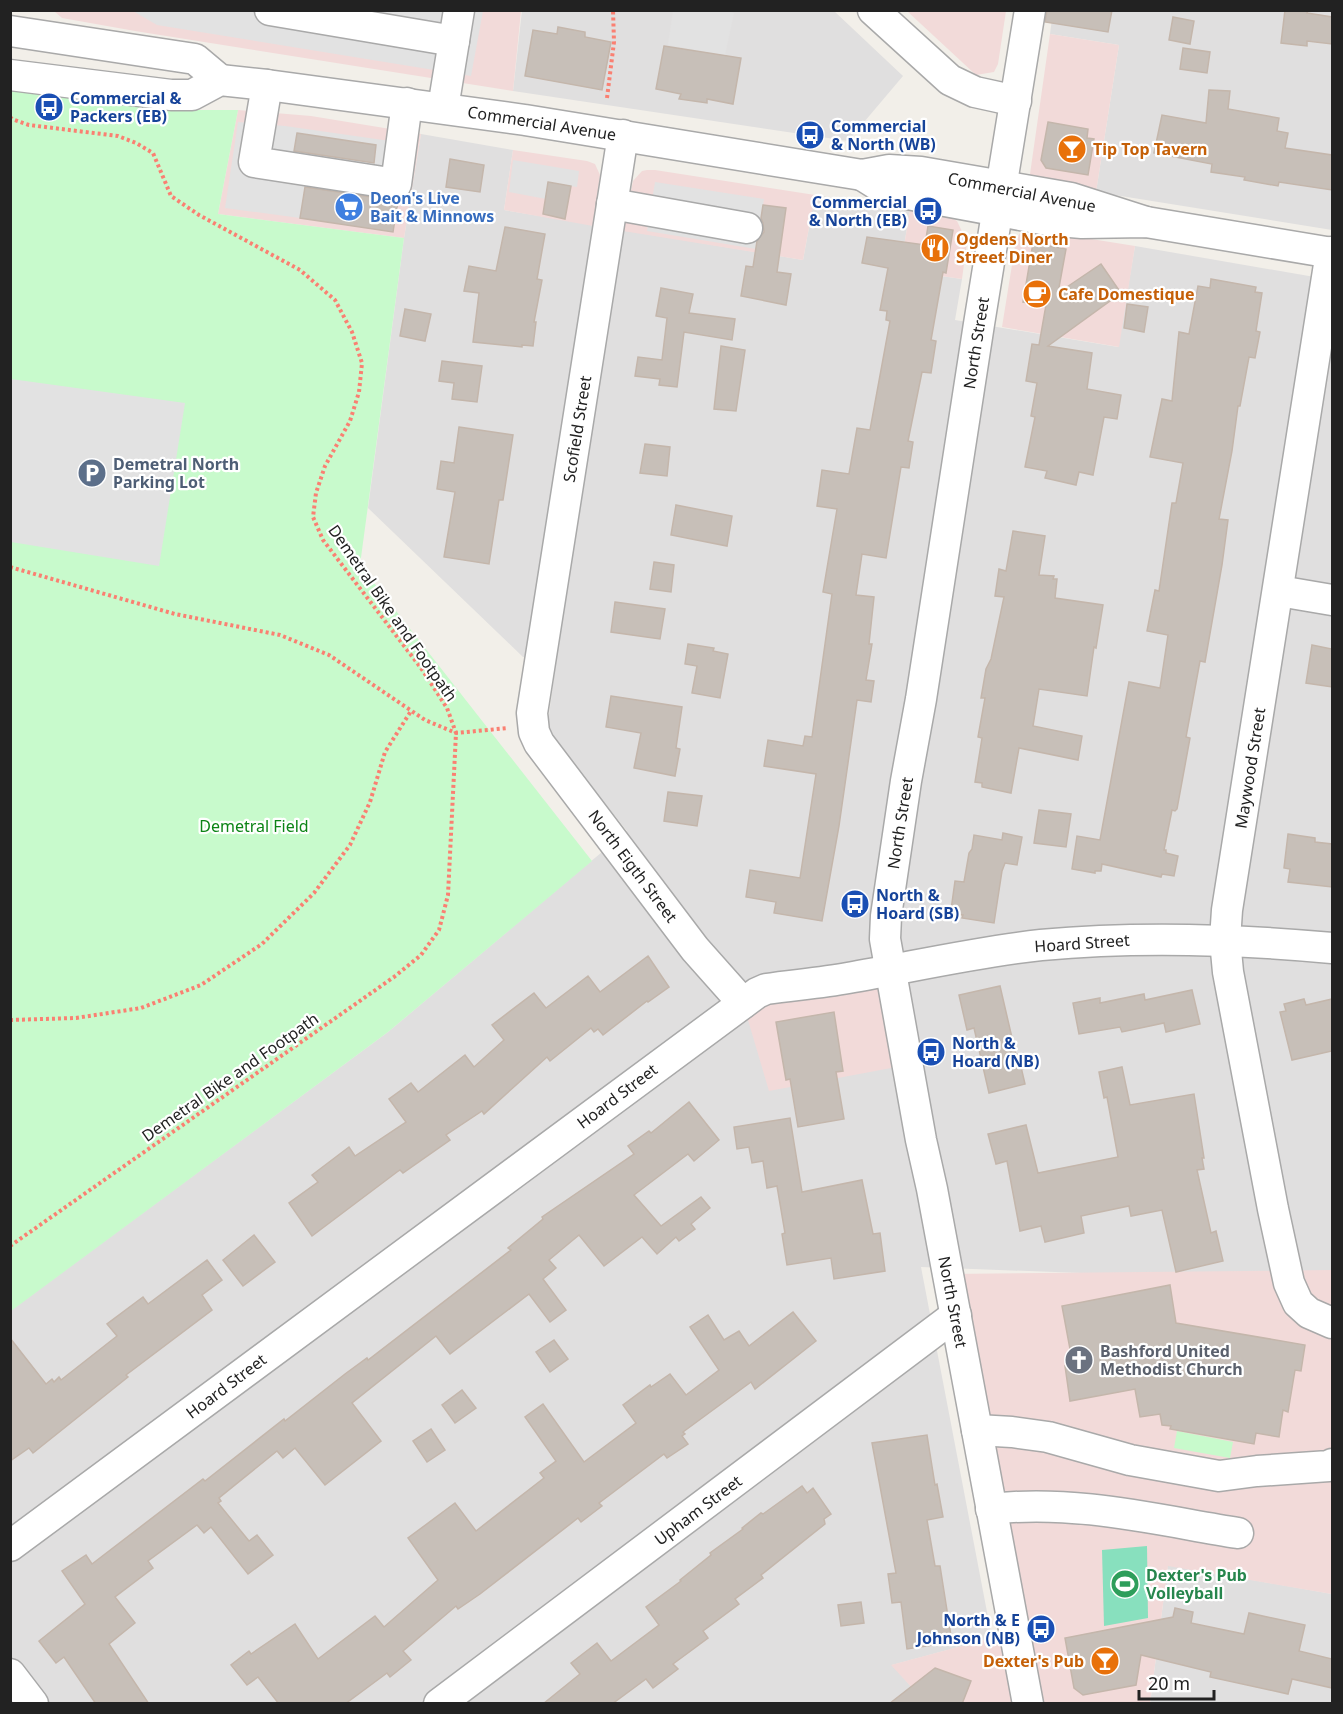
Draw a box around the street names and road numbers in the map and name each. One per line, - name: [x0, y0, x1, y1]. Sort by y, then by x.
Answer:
- street label: Commercial Avenue: [466, 100, 618, 146]
- street label: Commercial Avenue: [946, 167, 1098, 217]
- street label: North Street: [958, 295, 994, 391]
- street label: Scofield Street: [558, 374, 596, 484]
- street label: Demetral Bike and Footpath: [323, 520, 463, 706]
- street label: Maywood Street: [1230, 706, 1270, 830]
- street label: North Street: [882, 775, 918, 871]
- street label: North Eigth Street: [583, 805, 683, 927]
- street label: Hoard Street: [1034, 929, 1131, 957]
- street label: Demetral Bike and Footpath: [137, 1007, 323, 1147]
- street label: Hoard Street: [572, 1058, 662, 1134]
- street label: North Street: [933, 1254, 973, 1350]
- street label: Hoard Street: [181, 1348, 271, 1424]
- street label: Upham Street: [650, 1470, 746, 1550]

